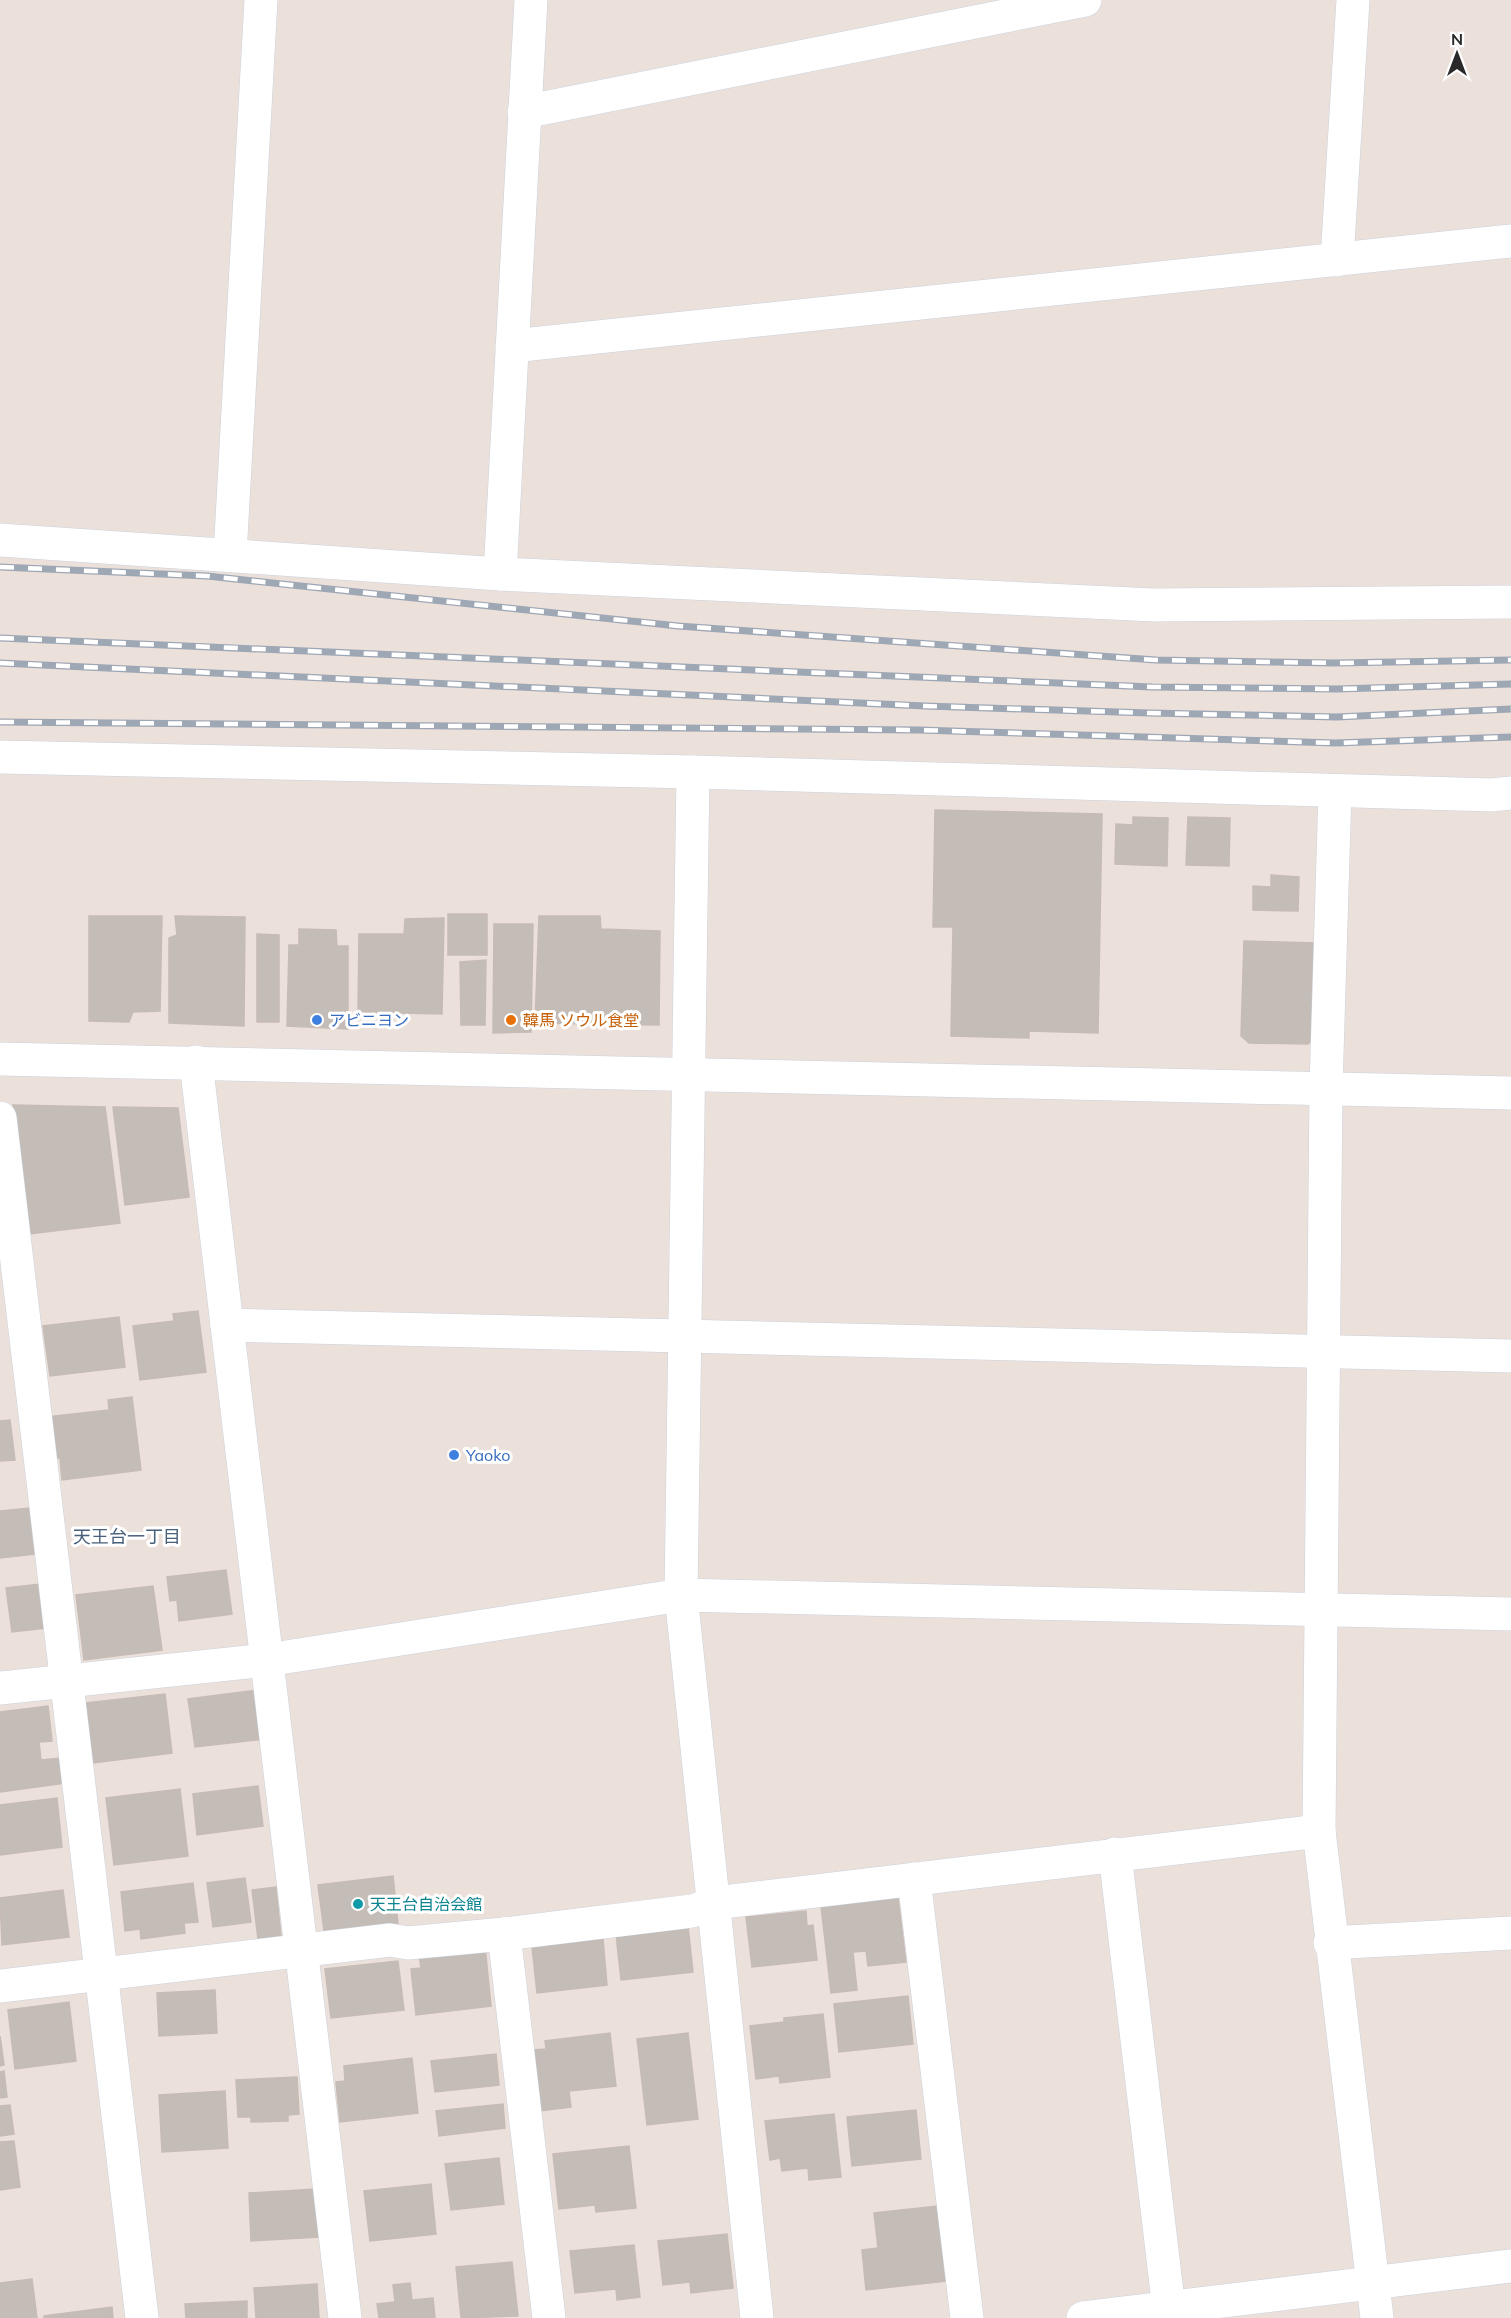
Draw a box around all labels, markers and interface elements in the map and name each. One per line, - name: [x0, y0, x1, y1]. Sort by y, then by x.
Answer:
- north arrow: [1427, 24, 1487, 84]
- text: N: [1451, 29, 1463, 49]
- place label: アビニヨン: [329, 1010, 409, 1030]
- place label: 韓馬 ソウル食堂: [523, 1010, 639, 1030]
- marker: アビニヨン: [310, 1013, 324, 1027]
- marker: 韓馬 ソウル食堂: [504, 1013, 518, 1027]
- place label: Yaoko: [465, 1445, 510, 1465]
- marker: Yaoko: [447, 1448, 461, 1462]
- district label: 天王台一丁目: [73, 1525, 181, 1548]
- place label: 天王台自治会館: [370, 1894, 482, 1914]
- marker: 天王台自治会館: [351, 1897, 365, 1911]

